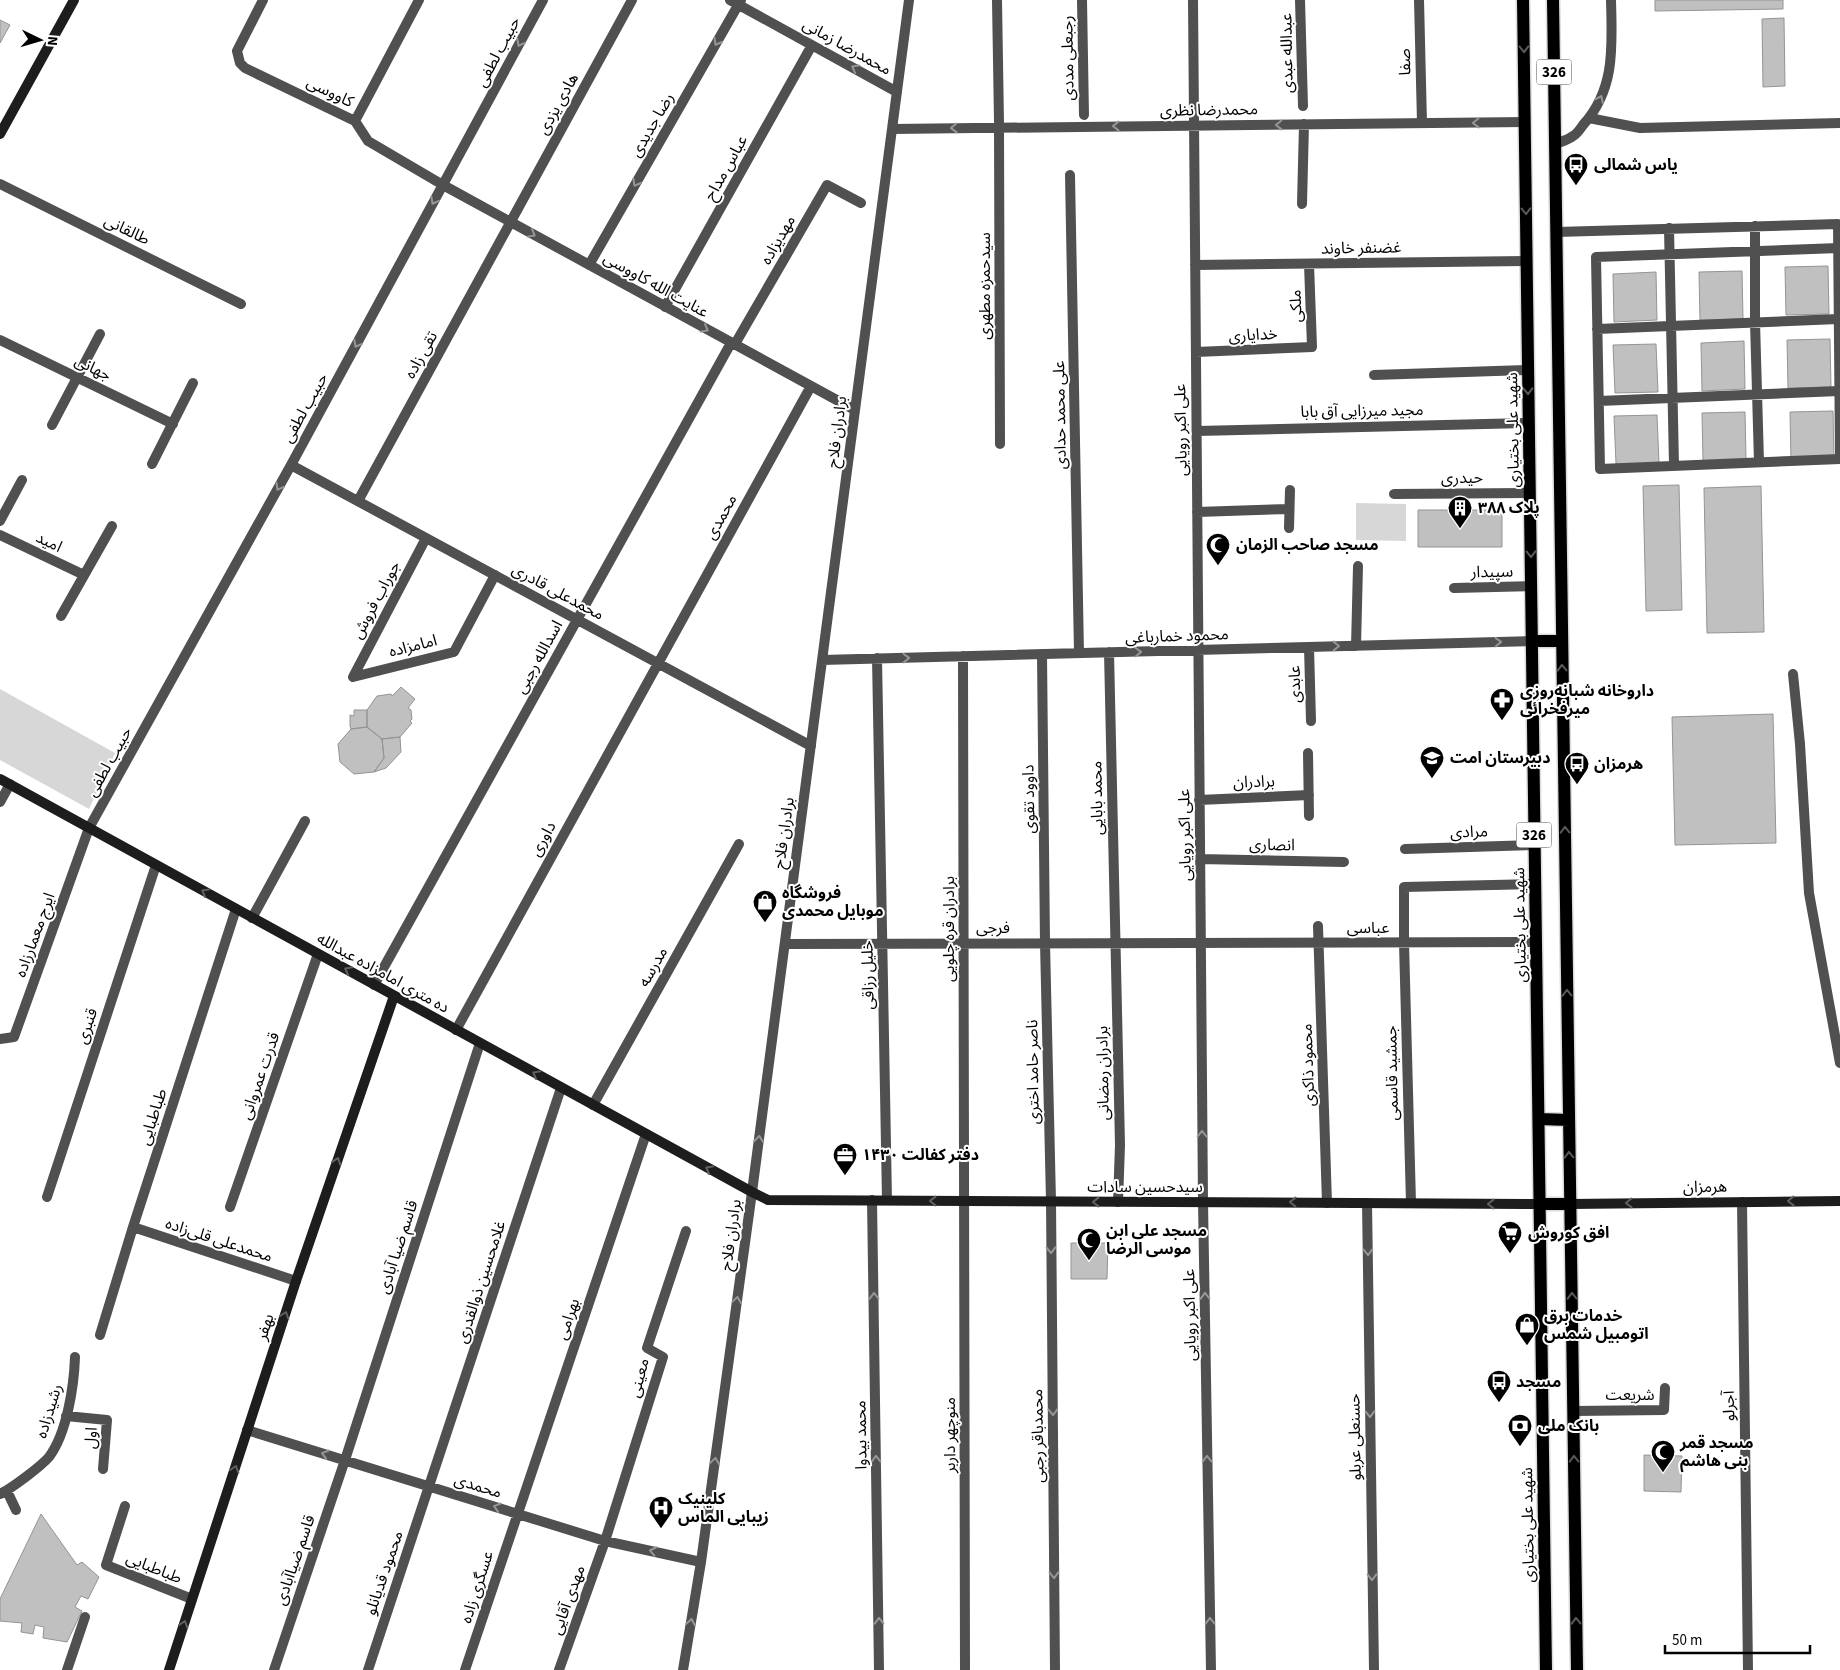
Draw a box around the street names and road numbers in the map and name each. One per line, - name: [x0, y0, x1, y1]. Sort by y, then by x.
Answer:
- street label: حبیب لطفی: [470, 13, 526, 91]
- street label: عبدالله عبدی: [1275, 13, 1299, 93]
- street label: محمدرضا زمانی: [799, 14, 895, 80]
- street label: رجبعلی مددی: [1056, 15, 1080, 101]
- street label: صفا: [1394, 48, 1416, 76]
- road number: 326: [1536, 60, 1572, 84]
- street label: هادی یزدی: [532, 69, 584, 139]
- street label: کاووسی: [303, 71, 358, 113]
- street label: رضا جدیدی: [625, 89, 679, 161]
- street label: محمدرضا نظری: [1160, 98, 1258, 122]
- street label: عباس مداح: [699, 131, 754, 205]
- street label: طالقانی: [100, 210, 154, 251]
- street label: مهدیزاده: [755, 211, 801, 269]
- street label: سیدحمزه مطهری: [974, 232, 996, 340]
- street label: غضنفر خاوند: [1321, 236, 1401, 260]
- street label: عنایت‌ الله کاووسی: [599, 247, 713, 323]
- street label: ملکی: [1284, 289, 1308, 323]
- street label: خدایاری: [1228, 323, 1278, 347]
- street label: تقی زاده: [399, 327, 443, 383]
- street label: جهانی: [71, 350, 115, 386]
- street label: علی محمد حدادی: [1048, 360, 1072, 470]
- street label: حبیب لطفی: [277, 369, 333, 447]
- street label: شهید علی بختیاری: [1501, 372, 1525, 488]
- street label: علی اکبر رویایی: [1169, 384, 1193, 476]
- street label: برادران فلاح: [822, 395, 853, 469]
- street label: مجید میرزایی آق بابا: [1300, 399, 1424, 423]
- street label: حیدری: [1441, 467, 1483, 489]
- street label: محمدی: [700, 490, 742, 544]
- street label: امید: [32, 526, 66, 558]
- street label: جوراب فروش: [346, 557, 406, 643]
- street label: محمدعلی قادری: [508, 558, 608, 626]
- street label: سپیدار: [1469, 561, 1514, 583]
- street label: اسدالله رجبی: [510, 616, 568, 698]
- street label: محمود خمارباغی: [1125, 623, 1229, 649]
- street label: امامزاده: [387, 629, 439, 663]
- street label: عابدی: [1284, 665, 1306, 703]
- street label: حبیب لطفی: [81, 723, 137, 801]
- street label: محمد بابایی: [1085, 761, 1109, 835]
- street label: داوود تقوی: [1017, 764, 1041, 834]
- street label: برادران: [1233, 770, 1275, 794]
- street label: علی اکبر رویایی: [1173, 789, 1197, 881]
- street label: برادران فلاح: [768, 796, 801, 870]
- street label: داوری: [525, 818, 561, 860]
- street label: مرادی: [1450, 820, 1488, 844]
- road number: 326: [1516, 822, 1552, 848]
- street label: انصاری: [1249, 834, 1295, 856]
- street label: شهید علی بختیاری: [1508, 867, 1532, 983]
- street label: برادران قره چلویی: [938, 876, 960, 982]
- street label: ایرج معمارزاده: [10, 890, 61, 981]
- street label: فرجی: [976, 917, 1010, 939]
- street label: عباسی: [1347, 917, 1389, 939]
- street label: ده متری امامزاده عبدالله: [313, 927, 453, 1019]
- street label: خلیل رزاقی: [856, 940, 880, 1010]
- street label: مدرسه: [633, 943, 673, 991]
- street label: قنبری: [71, 1005, 103, 1047]
- street label: ناصر حامد اختری: [1021, 1019, 1045, 1125]
- street label: محمود ذاکری: [1296, 1023, 1320, 1107]
- street label: برادران رمضانی: [1091, 1025, 1115, 1121]
- street label: جمشید قاسمی: [1380, 1025, 1404, 1121]
- street label: قدرت عمروانی: [235, 1029, 285, 1123]
- street label: طباطبایی: [133, 1086, 173, 1148]
- street label: سیدحسین سادات: [1087, 1176, 1203, 1198]
- street label: هرمزان: [1683, 1176, 1727, 1198]
- street label: قاسم ضیا آبادی: [372, 1197, 424, 1297]
- street label: برادران فلاح: [715, 1198, 748, 1272]
- street label: محمدعلی قلی‌زاده: [163, 1212, 275, 1268]
- street label: غلامحسین ذوالقدری: [451, 1218, 511, 1346]
- street label: علی اکبر رویایی: [1178, 1269, 1202, 1361]
- street label: بهرامی: [551, 1295, 585, 1343]
- street label: بهفر: [250, 1311, 280, 1344]
- street label: معینی: [623, 1356, 655, 1400]
- street label: رشیدزاده: [30, 1381, 68, 1441]
- street label: شریعت: [1605, 1384, 1655, 1406]
- street label: محمدباقر رجبی: [1026, 1389, 1050, 1483]
- street label: آجرلو: [1718, 1389, 1740, 1422]
- street label: حسنعلی عربلو: [1343, 1393, 1367, 1481]
- street label: منوچهر داربر: [939, 1397, 961, 1474]
- street label: محمد بیدوا: [849, 1400, 873, 1470]
- street label: اول: [79, 1426, 103, 1450]
- street label: شهید علی بختیاری: [1516, 1467, 1540, 1583]
- street label: محمدی: [452, 1468, 504, 1504]
- street label: قاسم ضیاآبادی: [269, 1512, 322, 1608]
- street label: محمود قدیانلو: [359, 1528, 409, 1618]
- street label: طباطبایی: [123, 1547, 185, 1589]
- street label: عسگری زاده: [455, 1548, 499, 1626]
- street label: مهدی آقایی: [545, 1562, 591, 1638]

